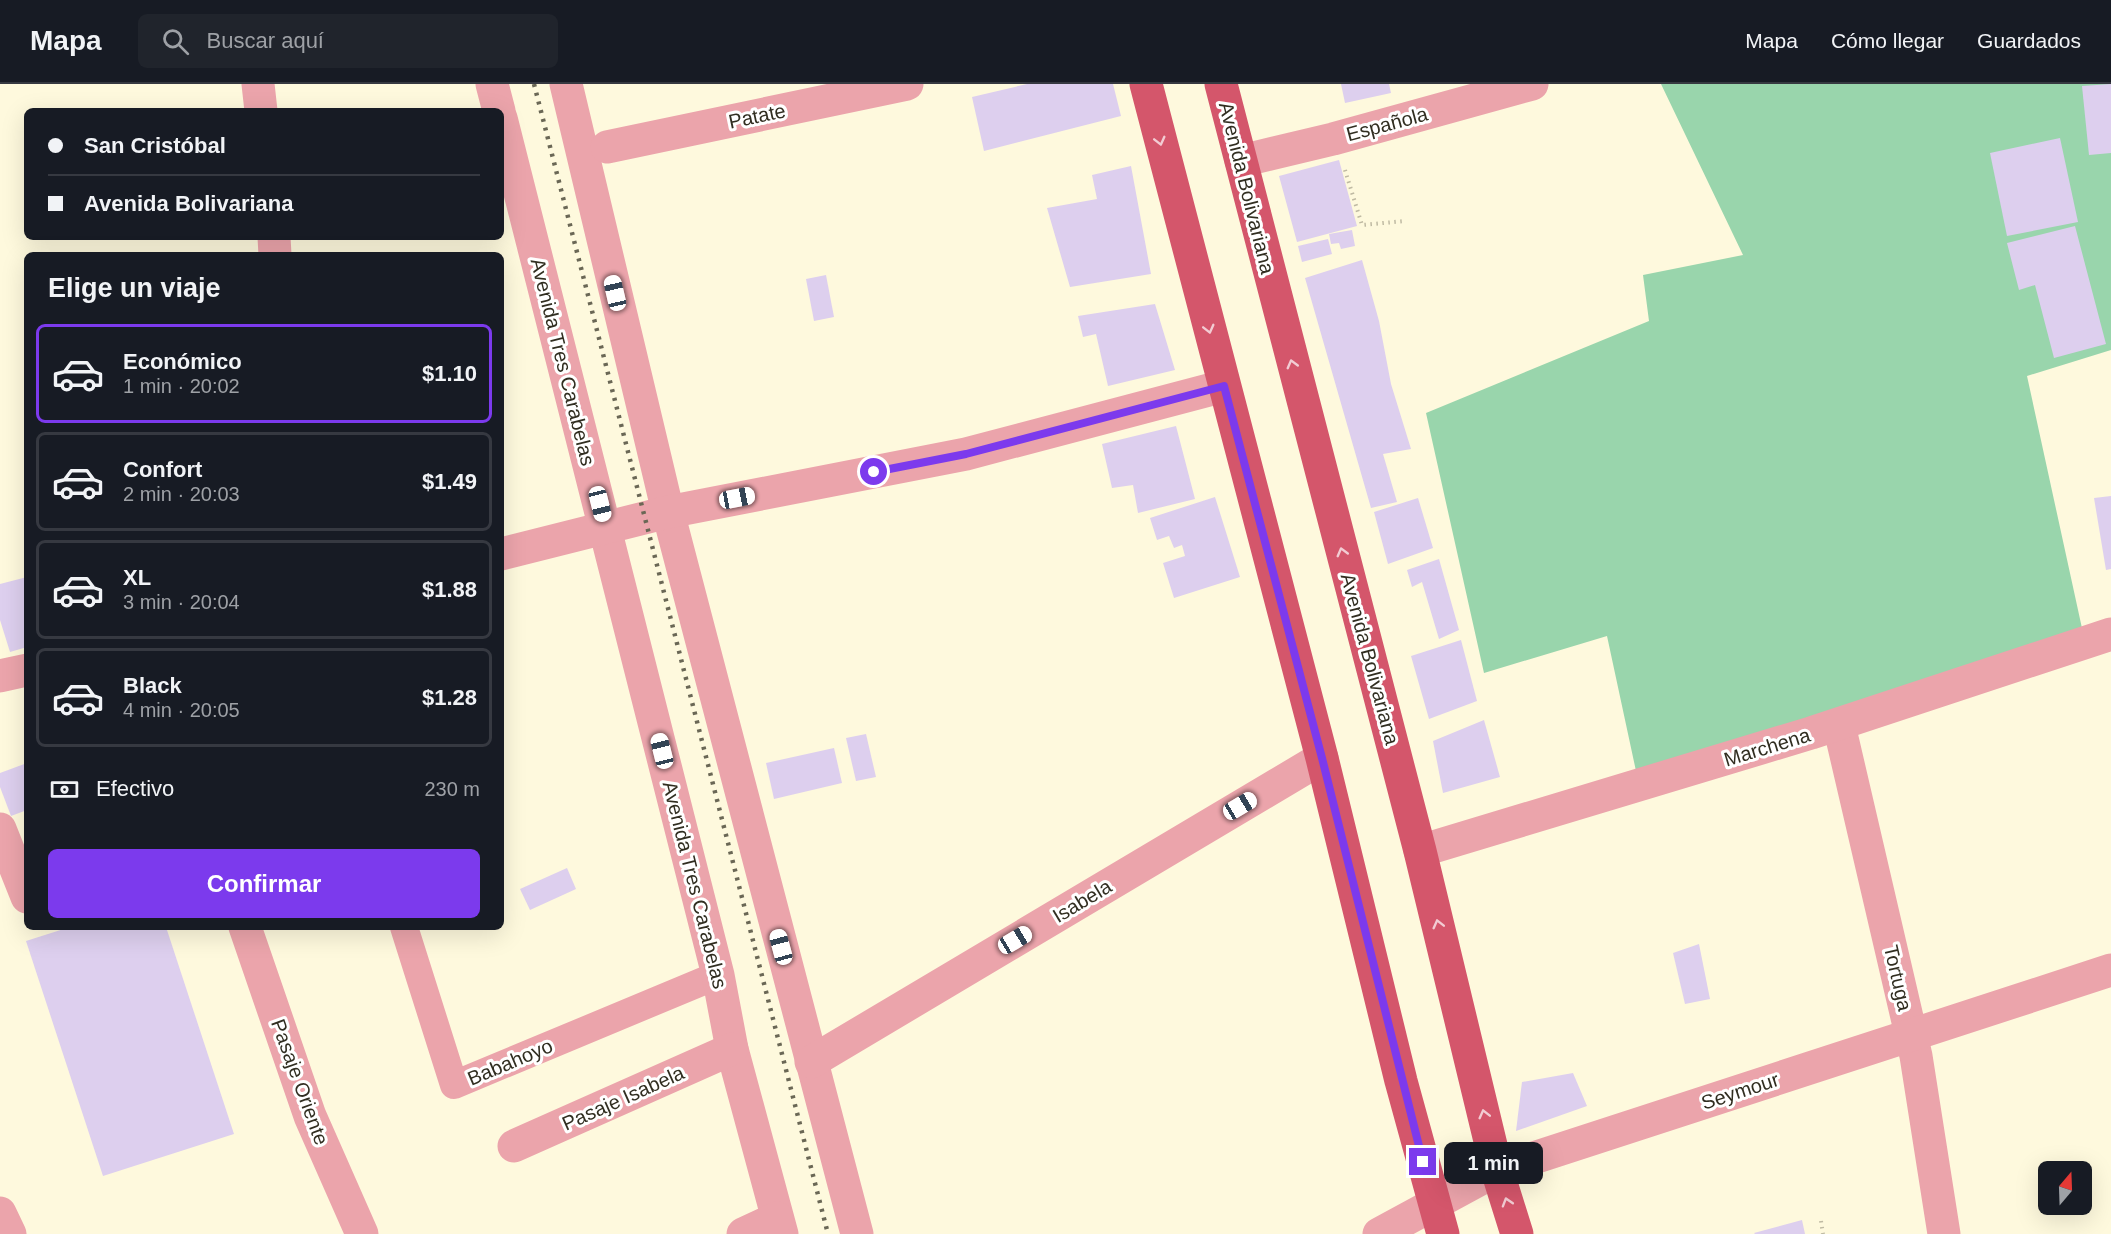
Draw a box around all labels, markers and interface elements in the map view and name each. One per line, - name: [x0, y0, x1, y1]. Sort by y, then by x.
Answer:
- search box: [138, 14, 558, 68]
- text: Mapa: [30, 25, 102, 56]
- icon: search: [159, 25, 192, 58]
- text: Buscar aquí: [207, 28, 324, 53]
- text: Mapa: [1745, 29, 1798, 52]
- text: Cómo llegar: [1831, 29, 1944, 52]
- text: Guardados: [1977, 29, 2081, 52]
- street label: Patate: [726, 99, 788, 133]
- street label: Avenida Bolivariana: [1215, 100, 1279, 277]
- street label: Española: [1344, 102, 1431, 145]
- text: San Cristóbal: [84, 133, 226, 158]
- one-way arrow: [1153, 135, 1166, 145]
- text: Avenida Bolivariana: [84, 191, 293, 216]
- street label: Avenida Tres Carabelas: [527, 256, 599, 468]
- text: Elige un viaje: [48, 273, 221, 303]
- car: [602, 273, 628, 313]
- one-way arrow: [1202, 324, 1214, 334]
- icon: car: [51, 347, 105, 401]
- text: Económico: [123, 349, 242, 374]
- one-way arrow: [1287, 359, 1300, 369]
- text: $1.10: [422, 361, 477, 386]
- text: 1 min · 20:02: [123, 375, 240, 397]
- icon: car: [51, 455, 105, 509]
- text: Confort: [123, 457, 202, 482]
- route start: [860, 458, 887, 485]
- text: $1.49: [422, 469, 477, 494]
- text: 2 min · 20:03: [123, 483, 240, 505]
- car: [587, 484, 613, 524]
- car: [718, 486, 756, 510]
- one-way arrow: [1336, 547, 1349, 557]
- icon: car: [51, 563, 105, 617]
- text: XL: [123, 565, 151, 590]
- street label: Avenida Bolivariana: [1337, 571, 1404, 748]
- text: $1.88: [422, 577, 477, 602]
- text: 3 min · 20:04: [123, 591, 240, 613]
- icon: car: [51, 671, 105, 725]
- text: Black: [123, 673, 182, 698]
- text: $1.28: [422, 685, 477, 710]
- text: 4 min · 20:05: [123, 699, 240, 721]
- street label: Marchena: [1721, 723, 1814, 771]
- car: [649, 731, 675, 771]
- icon: cash: [48, 773, 81, 806]
- text: Efectivo: [96, 776, 174, 801]
- text: 230 m: [424, 778, 480, 800]
- street label: Avenida Tres Carabelas: [659, 779, 731, 991]
- car: [1220, 789, 1260, 823]
- button: Confirmar: [48, 849, 480, 918]
- street label: Isabela: [1049, 875, 1116, 927]
- one-way arrow: [1432, 919, 1445, 929]
- car: [995, 923, 1035, 957]
- car: [768, 927, 794, 967]
- street label: Tortuga: [1880, 943, 1916, 1014]
- street label: Pasaje Oriente: [267, 1016, 333, 1148]
- street label: Babahoyo: [464, 1034, 556, 1090]
- street label: Pasaje Isabela: [559, 1061, 688, 1135]
- street label: Seymour: [1699, 1068, 1782, 1114]
- one-way arrow: [1478, 1109, 1491, 1119]
- callout: 1 min: [1444, 1141, 1543, 1183]
- route end: [1409, 1148, 1436, 1175]
- text: 1 min: [1467, 1152, 1520, 1174]
- north arrow: [2038, 1161, 2092, 1215]
- map controls: [2038, 1161, 2092, 1215]
- one-way arrow: [1502, 1197, 1514, 1208]

